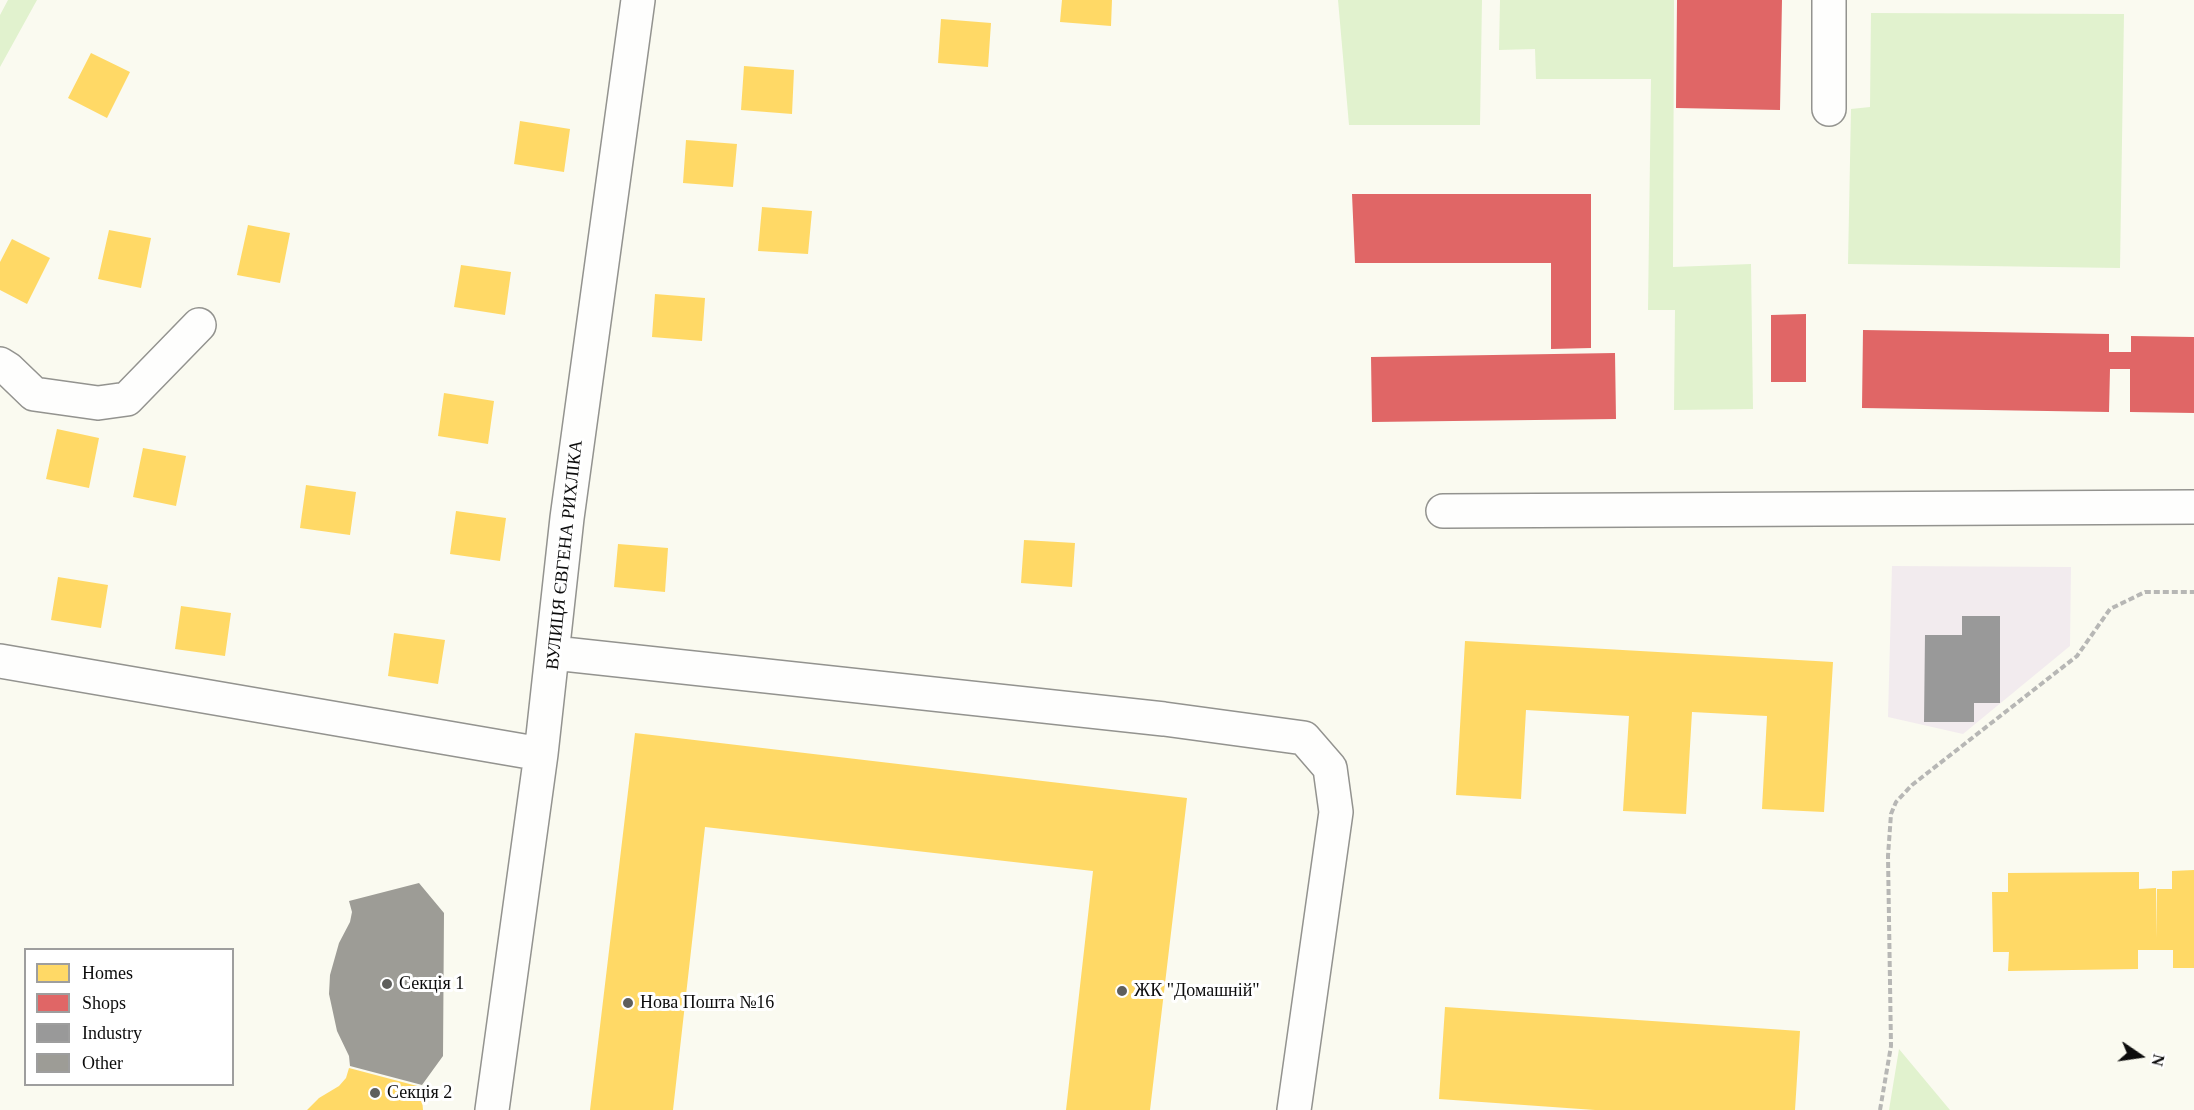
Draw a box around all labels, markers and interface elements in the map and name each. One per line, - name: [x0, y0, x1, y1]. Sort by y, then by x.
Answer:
- street label: ВУЛИЦЯ ЄВГЕНА РИХЛІКА: [542, 439, 588, 671]
- legend: [24, 948, 234, 1086]
- text: Homes: [82, 963, 133, 983]
- place label: Секція 1: [399, 973, 464, 995]
- marker: Секція 1: [380, 977, 394, 991]
- place label: ЖК "Домашній": [1134, 980, 1260, 1002]
- marker: ЖК "Домашній": [1115, 984, 1129, 998]
- place label: Нова Пошта №16: [640, 992, 774, 1014]
- text: Shops: [82, 993, 126, 1013]
- marker: Нова Пошта №16: [621, 996, 635, 1010]
- text: Industry: [82, 1023, 142, 1043]
- north arrow: [2110, 1026, 2170, 1086]
- text: Other: [82, 1053, 123, 1073]
- text: N: [2148, 1053, 2168, 1068]
- place label: Секція 2: [387, 1082, 452, 1104]
- marker: Секція 2: [368, 1086, 382, 1100]

